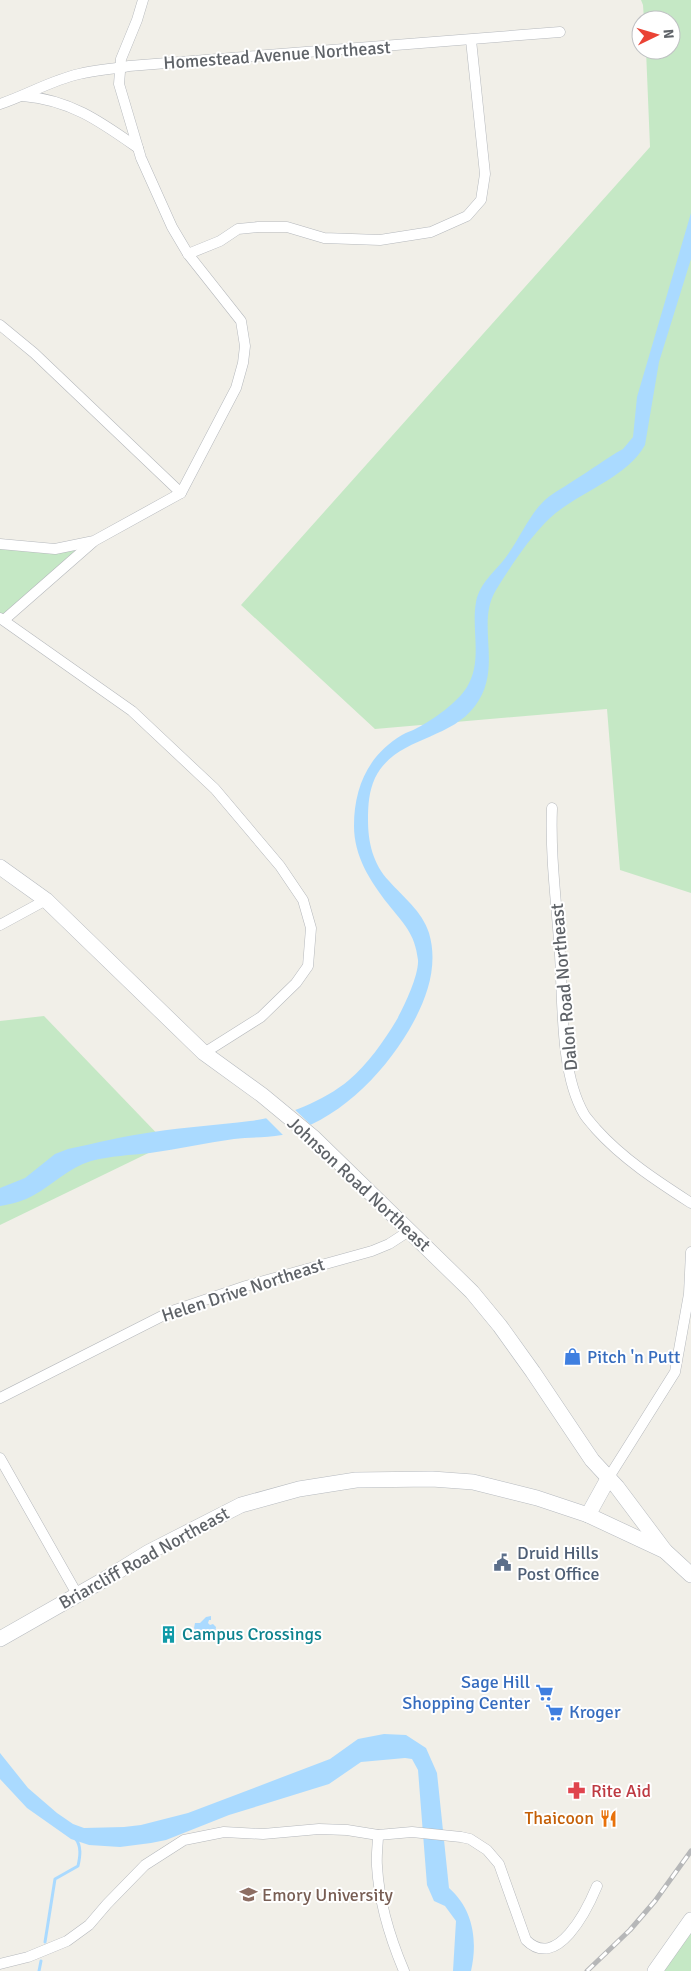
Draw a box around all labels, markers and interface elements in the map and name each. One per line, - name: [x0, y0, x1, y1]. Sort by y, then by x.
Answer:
- north arrow: [631, 10, 681, 60]
- text: N: [660, 28, 677, 40]
- street label: Homestead Avenue Northeast: [163, 36, 391, 74]
- street label: Dalon Road Northeast: [546, 902, 582, 1072]
- street label: Johnson Road Northeast: [283, 1112, 435, 1256]
- street label: Helen Drive Northeast: [159, 1253, 327, 1327]
- place label: Pitch 'n Putt: [587, 1346, 680, 1368]
- shop icon: Pitch 'n Putt: [563, 1347, 583, 1367]
- street label: Briarcliff Road Northeast: [55, 1502, 233, 1614]
- place label: Druid Hills Post Office: [517, 1542, 599, 1585]
- public building icon: Druid Hills Post Office: [493, 1553, 513, 1573]
- place label: Campus Crossings: [182, 1623, 322, 1645]
- building icon: Campus Crossings: [158, 1624, 178, 1644]
- place label: Sage Hill Shopping Center: [402, 1671, 530, 1714]
- supermarket icon: Sage Hill Shopping Center: [534, 1682, 554, 1702]
- place label: Kroger: [569, 1701, 621, 1723]
- supermarket icon: Kroger: [545, 1702, 565, 1722]
- place label: Rite Aid: [591, 1780, 651, 1802]
- pharmacy icon: Rite Aid: [567, 1781, 587, 1801]
- place label: Thaicoon: [524, 1807, 594, 1829]
- restaurant icon: Thaicoon: [598, 1808, 618, 1828]
- place label: Emory University: [262, 1884, 394, 1906]
- school or university icon: Emory University: [238, 1885, 258, 1905]

